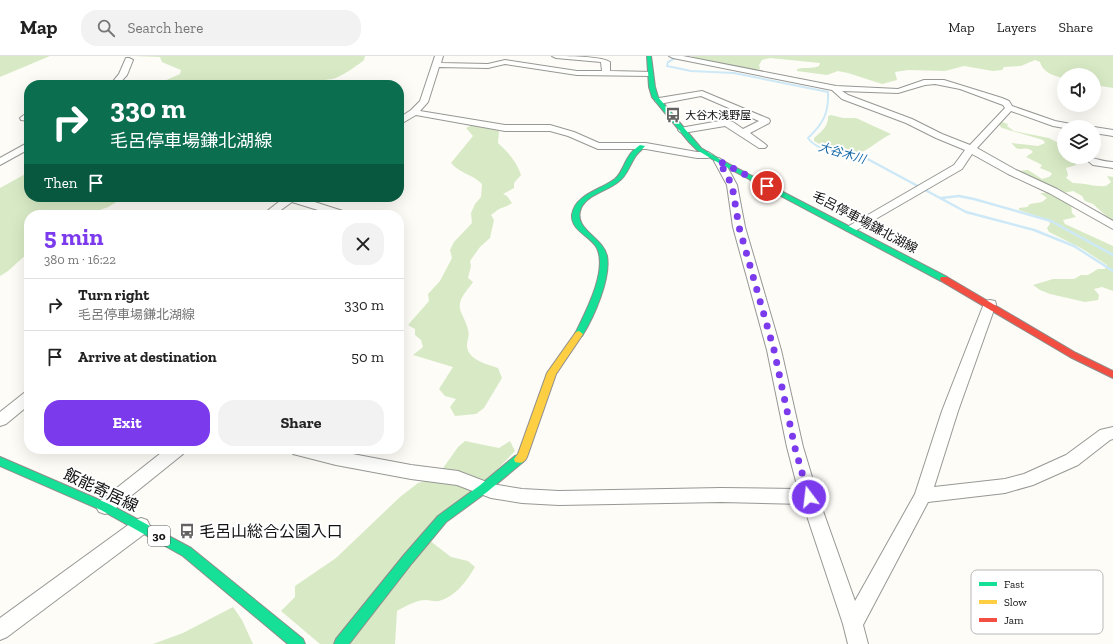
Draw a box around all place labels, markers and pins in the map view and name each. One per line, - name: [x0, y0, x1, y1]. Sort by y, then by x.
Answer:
- bus stop icon: 大谷木浅野屋: [664, 106, 682, 124]
- place label: 大谷木浅野屋: [685, 109, 751, 122]
- pin: [750, 169, 784, 203]
- bus stop icon: 毛呂山総合公園入口: [178, 522, 196, 540]
- place label: 毛呂山総合公園入口: [199, 522, 343, 541]

